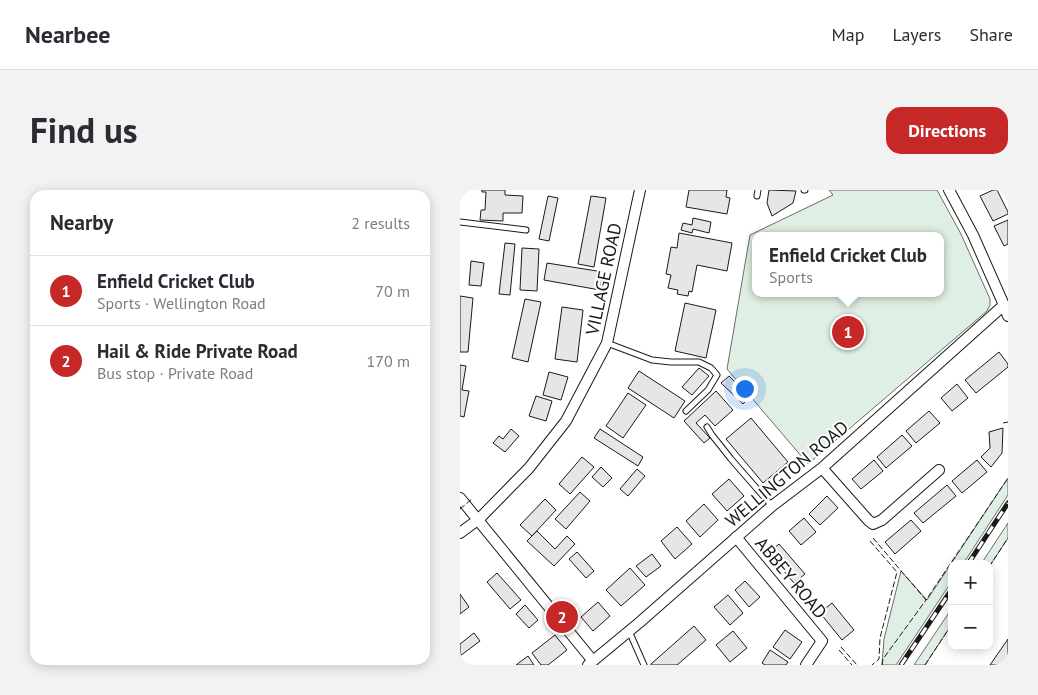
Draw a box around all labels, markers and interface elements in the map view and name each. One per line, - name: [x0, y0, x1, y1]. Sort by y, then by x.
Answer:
- text: Nearbee: [25, 19, 110, 50]
- text: Map: [832, 23, 864, 46]
- text: Layers: [892, 23, 941, 46]
- text: Share: [969, 23, 1013, 46]
- text: Find us: [30, 107, 138, 153]
- button: Directions: [886, 107, 1008, 154]
- text: Nearby: [50, 209, 113, 236]
- text: 2 results: [351, 213, 410, 233]
- street label: VILLAGE ROAD: [580, 221, 627, 338]
- popup: [752, 232, 944, 297]
- text: Enfield Cricket Club: [769, 243, 927, 267]
- text: Sports: [769, 267, 813, 287]
- text: Enfield Cricket Club: [97, 269, 255, 293]
- text: 1: [61, 281, 71, 301]
- text: 70 m: [375, 281, 410, 301]
- text: Sports · Wellington Road: [97, 293, 266, 313]
- pin: 1: [832, 313, 864, 351]
- text: Hail & Ride Private Road: [97, 339, 298, 363]
- text: 2: [61, 351, 71, 371]
- text: 170 m: [367, 351, 410, 371]
- text: Bus stop · Private Road: [97, 363, 253, 383]
- your location: [732, 376, 758, 402]
- street label: WELLINGTON ROAD: [720, 415, 853, 532]
- street label: ABBEY ROAD: [751, 532, 832, 623]
- map controls: [948, 560, 993, 650]
- button: +: [948, 560, 993, 605]
- pin: 2: [546, 598, 578, 636]
- button: −: [948, 605, 993, 650]

